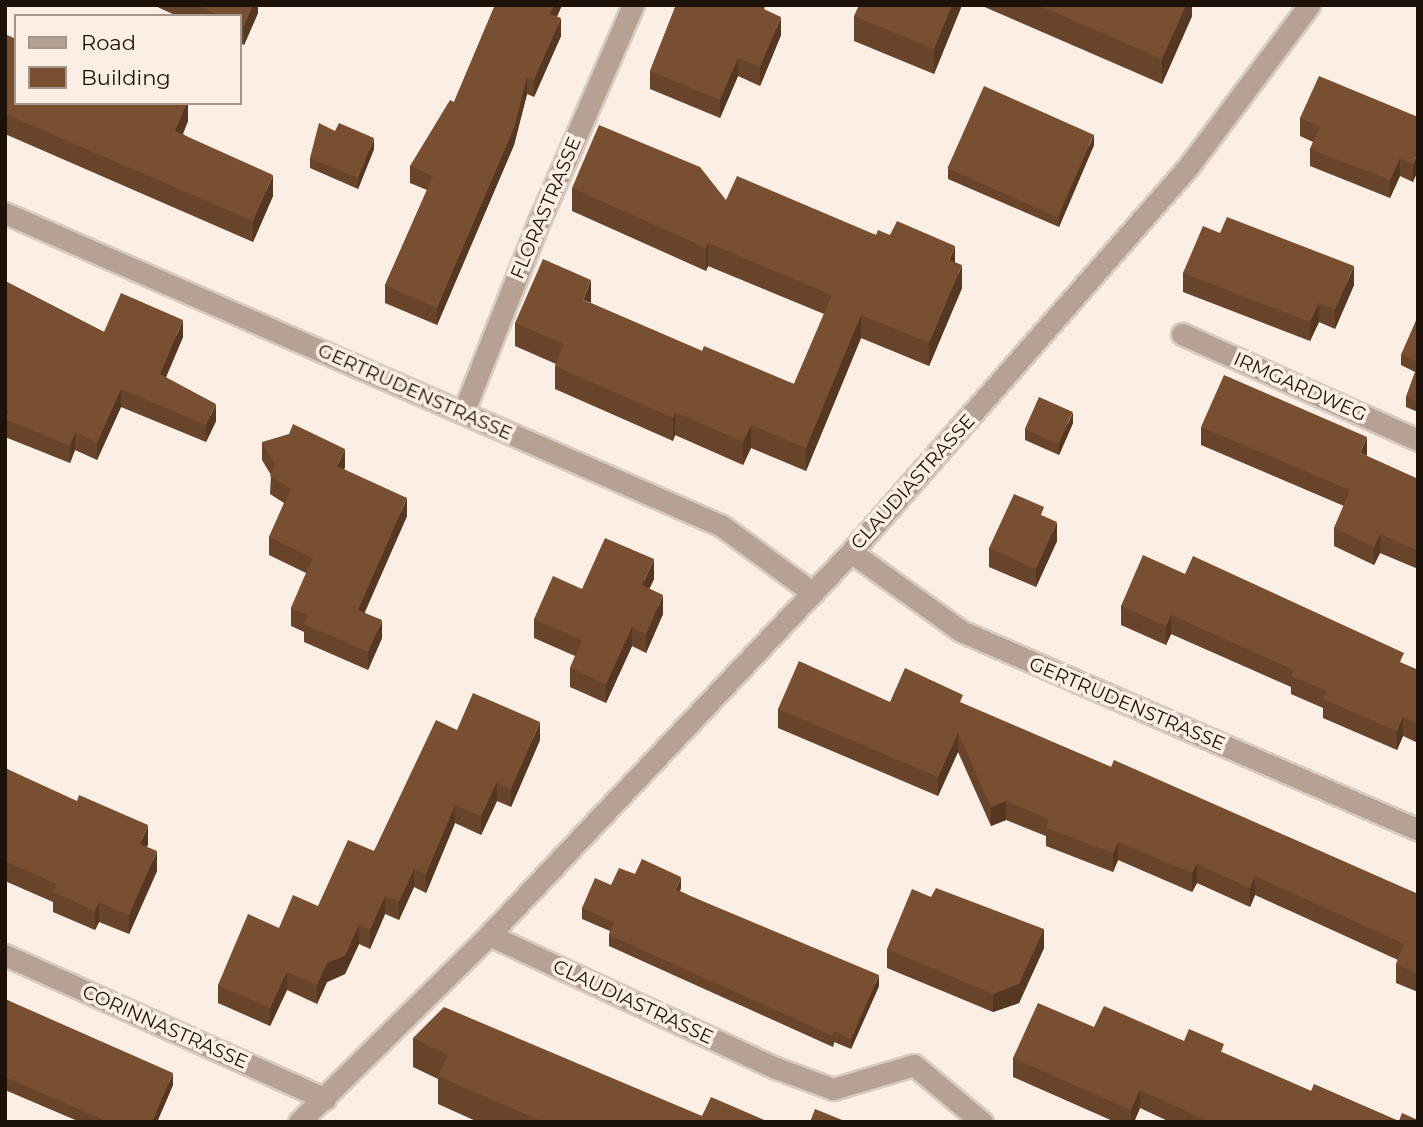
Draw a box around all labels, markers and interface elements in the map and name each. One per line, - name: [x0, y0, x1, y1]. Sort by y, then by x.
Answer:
- legend: [14, 14, 242, 105]
- text: Road: [81, 30, 136, 55]
- text: Building: [81, 65, 171, 90]
- street label: FLORASTRASSE: [506, 134, 586, 282]
- street label: GERTRUDENSTRASSE: [314, 339, 516, 445]
- street label: IRMGARDWEG: [1230, 347, 1370, 427]
- street label: CLAUDIASTRASSE: [846, 410, 980, 554]
- street label: GERTRUDENSTRASSE: [1026, 652, 1228, 756]
- street label: CLAUDIASTRASSE: [549, 955, 717, 1049]
- street label: CORINNASTRASSE: [79, 980, 251, 1074]

